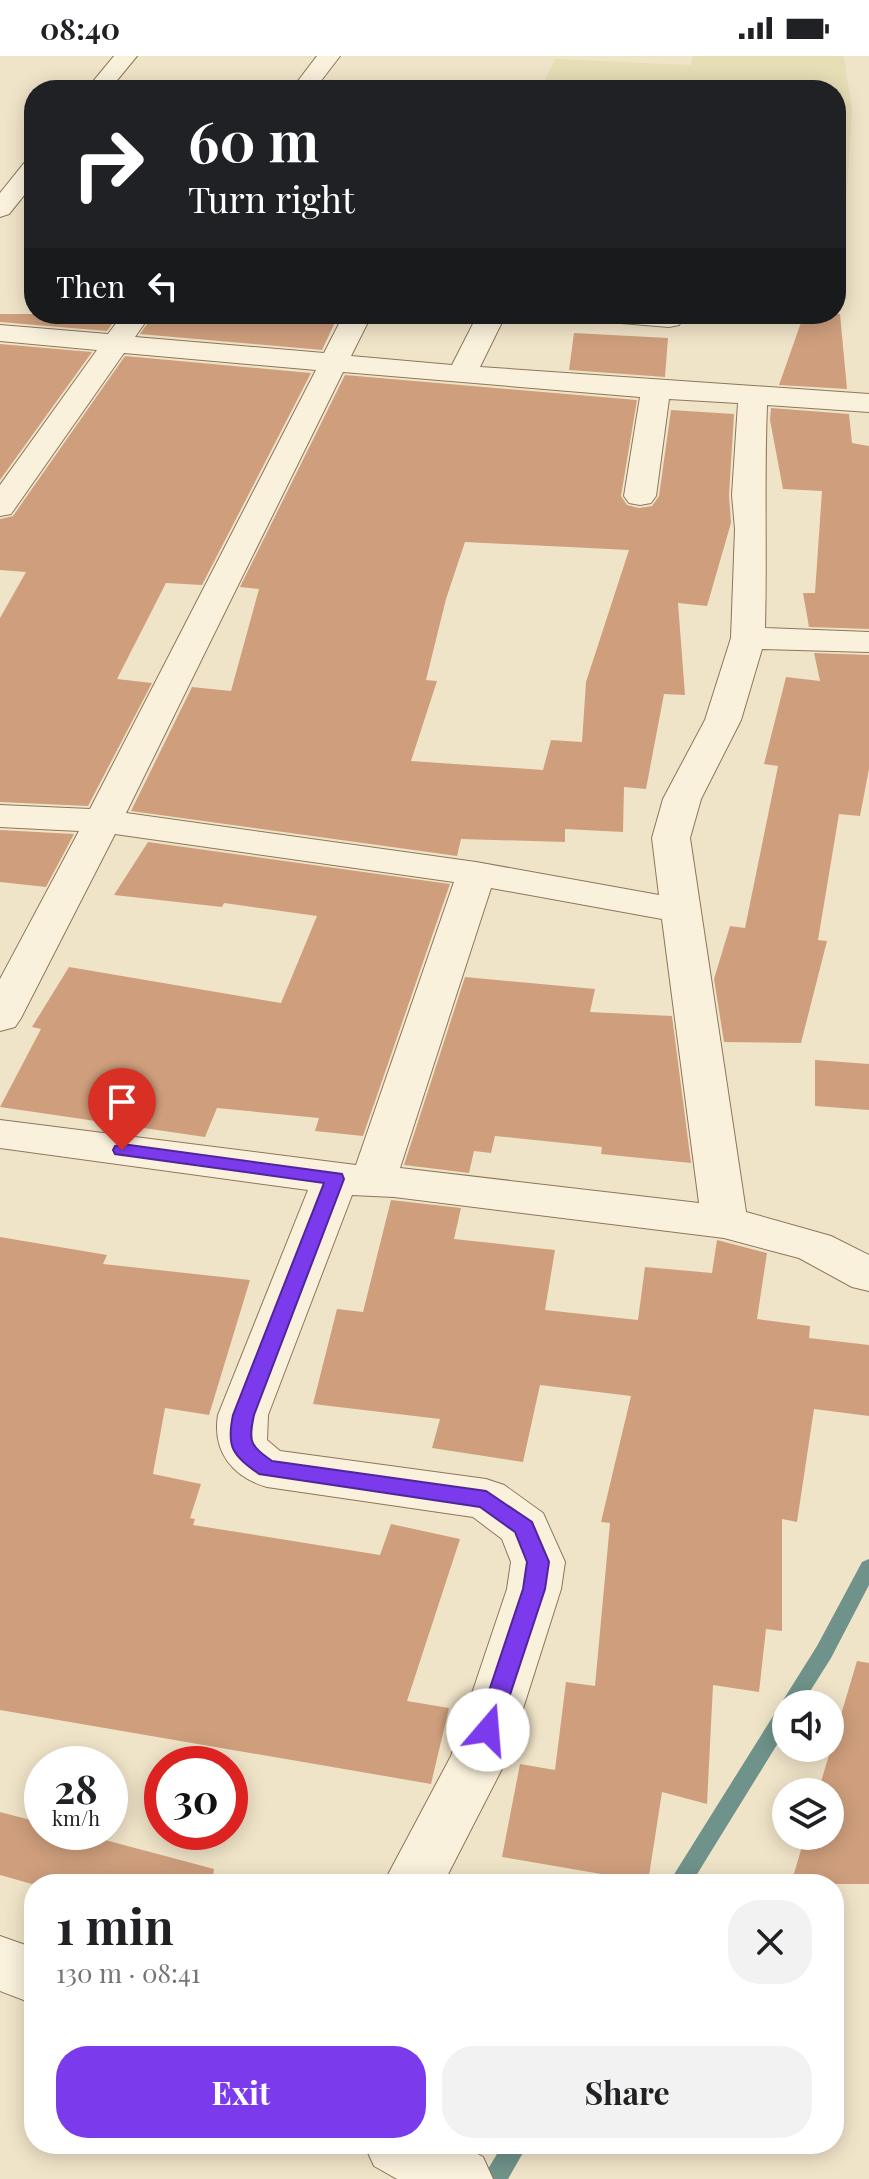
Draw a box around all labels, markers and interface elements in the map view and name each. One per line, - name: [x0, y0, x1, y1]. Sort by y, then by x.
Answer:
- text: 08:40: [40, 8, 120, 48]
- text: 60 m: [188, 102, 319, 177]
- icon: right: [56, 112, 160, 216]
- text: Turn right: [188, 174, 355, 222]
- icon: left: [141, 264, 185, 308]
- text: Then: [56, 266, 125, 306]
- pin: [88, 1068, 156, 1150]
- icon: arrive: [100, 1080, 144, 1124]
- position arrow: [446, 1688, 530, 1772]
- map controls: [772, 1690, 844, 1850]
- button: sound: [772, 1690, 844, 1762]
- speed limit sign: 30: [144, 1746, 248, 1850]
- text: 28: [54, 1761, 98, 1814]
- button: layers: [772, 1778, 844, 1850]
- text: km/h: [52, 1804, 100, 1831]
- text: 1 min: [56, 1893, 174, 1957]
- button: close: [728, 1900, 812, 1984]
- text: 130 m · 08:41: [56, 1955, 200, 1990]
- button: Exit: [56, 2046, 426, 2138]
- button: Share: [442, 2046, 812, 2138]

